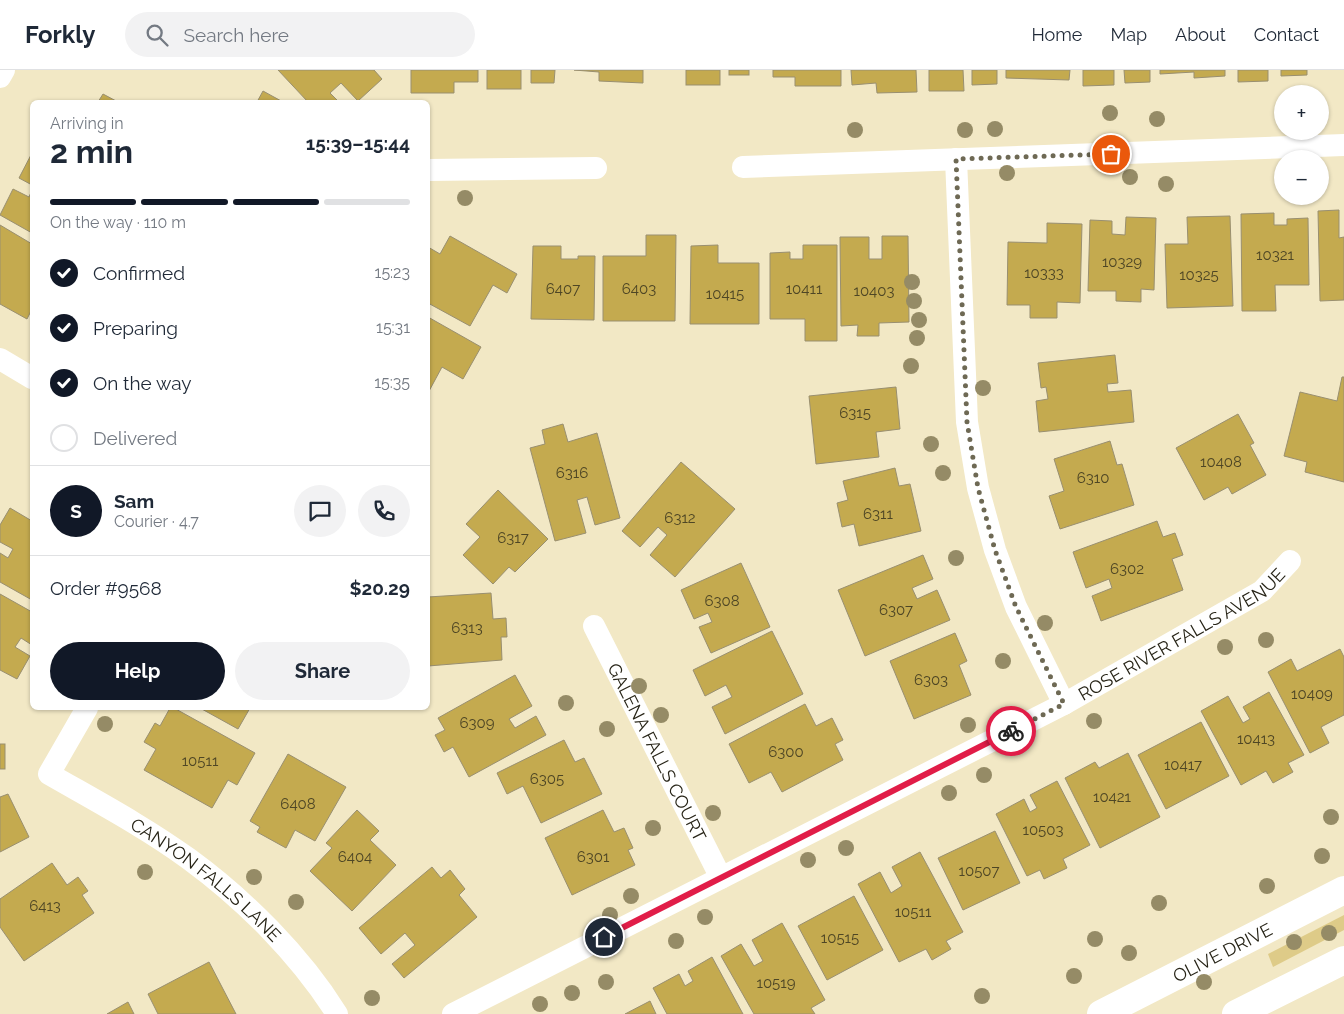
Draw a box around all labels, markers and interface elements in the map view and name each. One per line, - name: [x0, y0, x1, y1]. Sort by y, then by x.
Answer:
- search box: [125, 12, 475, 57]
- text: Forkly: [25, 20, 95, 49]
- icon: search: [143, 21, 171, 49]
- text: Search here: [183, 24, 289, 46]
- text: Home: [1031, 24, 1082, 45]
- text: Map: [1110, 24, 1147, 45]
- text: About: [1175, 24, 1226, 45]
- text: Contact: [1254, 24, 1319, 45]
- map controls: [1274, 85, 1329, 205]
- button: +: [1274, 85, 1329, 140]
- text: Arriving in: [50, 114, 124, 133]
- text: 15:39–15:44: [306, 132, 410, 154]
- text: 2 min: [50, 133, 133, 170]
- pin: [1090, 133, 1132, 175]
- icon: bag: [1097, 140, 1125, 168]
- button: −: [1274, 150, 1329, 205]
- text: On the way · 110 m: [50, 213, 186, 232]
- house number: 10321: [1256, 246, 1294, 264]
- house number: 10329: [1102, 253, 1142, 271]
- icon: check: [50, 259, 78, 287]
- text: Confirmed: [93, 262, 185, 284]
- text: 15:23: [375, 263, 410, 282]
- house number: 10333: [1024, 264, 1064, 282]
- house number: 10325: [1179, 266, 1219, 284]
- house number: 6407: [546, 280, 580, 298]
- house number: 6403: [622, 280, 656, 298]
- house number: 10411: [786, 280, 823, 298]
- house number: 10403: [854, 282, 894, 300]
- house number: 10415: [706, 285, 744, 303]
- icon: check: [50, 314, 78, 342]
- text: Preparing: [93, 317, 178, 339]
- text: 15:31: [376, 318, 410, 337]
- icon: check: [50, 369, 78, 397]
- text: On the way: [93, 372, 192, 394]
- text: 15:35: [374, 373, 410, 392]
- house number: 6315: [839, 404, 871, 422]
- text: Delivered: [93, 427, 177, 449]
- house number: 10408: [1200, 453, 1242, 471]
- house number: 6316: [556, 464, 588, 482]
- house number: 6310: [1077, 469, 1109, 487]
- button: chat: [294, 485, 346, 537]
- button: phone: [358, 485, 410, 537]
- text: Sam: [114, 490, 154, 512]
- text: S: [70, 500, 82, 522]
- house number: 6311: [863, 505, 894, 523]
- house number: 6312: [664, 509, 696, 527]
- text: Courier · 4.7: [114, 512, 199, 531]
- house number: 6317: [497, 529, 529, 547]
- house number: 6302: [1110, 560, 1144, 578]
- street label: ROSE RIVER FALLS AVENUE: [1074, 563, 1289, 704]
- text: Order #9568: [50, 577, 162, 599]
- text: $20.29: [349, 577, 410, 599]
- house number: 6308: [704, 592, 740, 610]
- house number: 6307: [879, 601, 913, 619]
- house number: 6313: [451, 619, 483, 637]
- button: Help: [50, 642, 225, 700]
- button: Share: [235, 642, 410, 700]
- street label: GALENA FALLS COURT: [604, 659, 711, 845]
- house number: 6303: [914, 671, 948, 689]
- house number: 10409: [1291, 685, 1333, 703]
- courier: [986, 706, 1036, 756]
- house number: 6309: [459, 714, 495, 732]
- icon: bike: [997, 717, 1025, 745]
- house number: 10413: [1237, 730, 1275, 748]
- house number: 6300: [768, 743, 804, 761]
- house number: 10511: [182, 752, 219, 770]
- house number: 10417: [1164, 756, 1202, 774]
- house number: 6305: [530, 770, 564, 788]
- house number: 10421: [1093, 788, 1132, 806]
- house number: 6408: [280, 795, 316, 813]
- street label: CANYON FALLS LANE: [127, 813, 286, 945]
- house number: 10503: [1023, 821, 1063, 839]
- house number: 6404: [338, 848, 372, 866]
- house number: 6301: [577, 848, 610, 866]
- house number: 10507: [959, 862, 999, 880]
- house number: 6413: [29, 897, 61, 915]
- house number: 10511: [895, 903, 932, 921]
- pin: [583, 916, 625, 958]
- street label: OLIVE DRIVE: [1169, 918, 1275, 986]
- icon: home: [590, 923, 618, 951]
- house number: 10515: [821, 929, 859, 947]
- house number: 10519: [757, 974, 796, 992]

